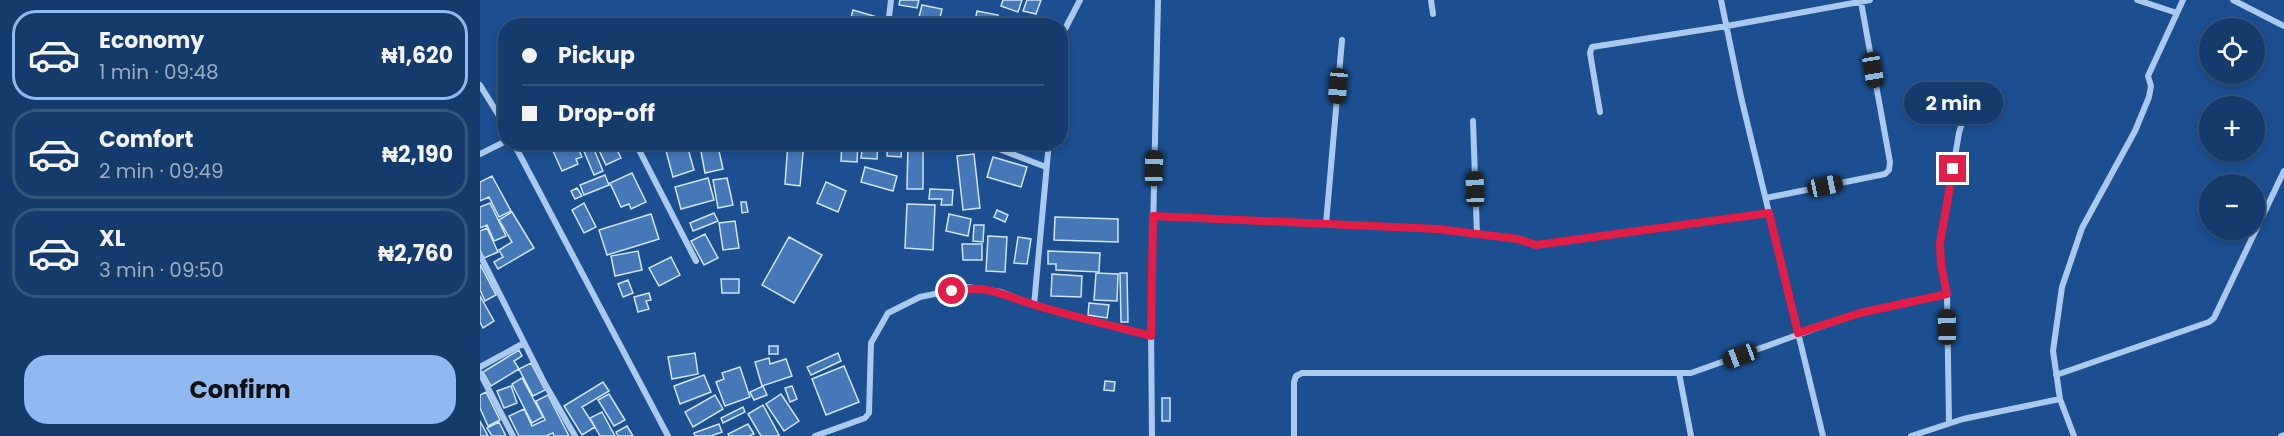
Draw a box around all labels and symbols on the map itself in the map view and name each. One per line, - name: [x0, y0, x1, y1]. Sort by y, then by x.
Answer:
- car: [1861, 51, 1885, 89]
- car: [1327, 67, 1349, 105]
- callout: 2 min: [1904, 82, 2002, 124]
- car: [1145, 150, 1163, 186]
- route end: [1939, 155, 1966, 182]
- car: [1465, 171, 1485, 207]
- car: [1806, 173, 1844, 199]
- route start: [938, 277, 965, 304]
- car: [1938, 309, 1956, 345]
- car: [1720, 341, 1760, 371]

